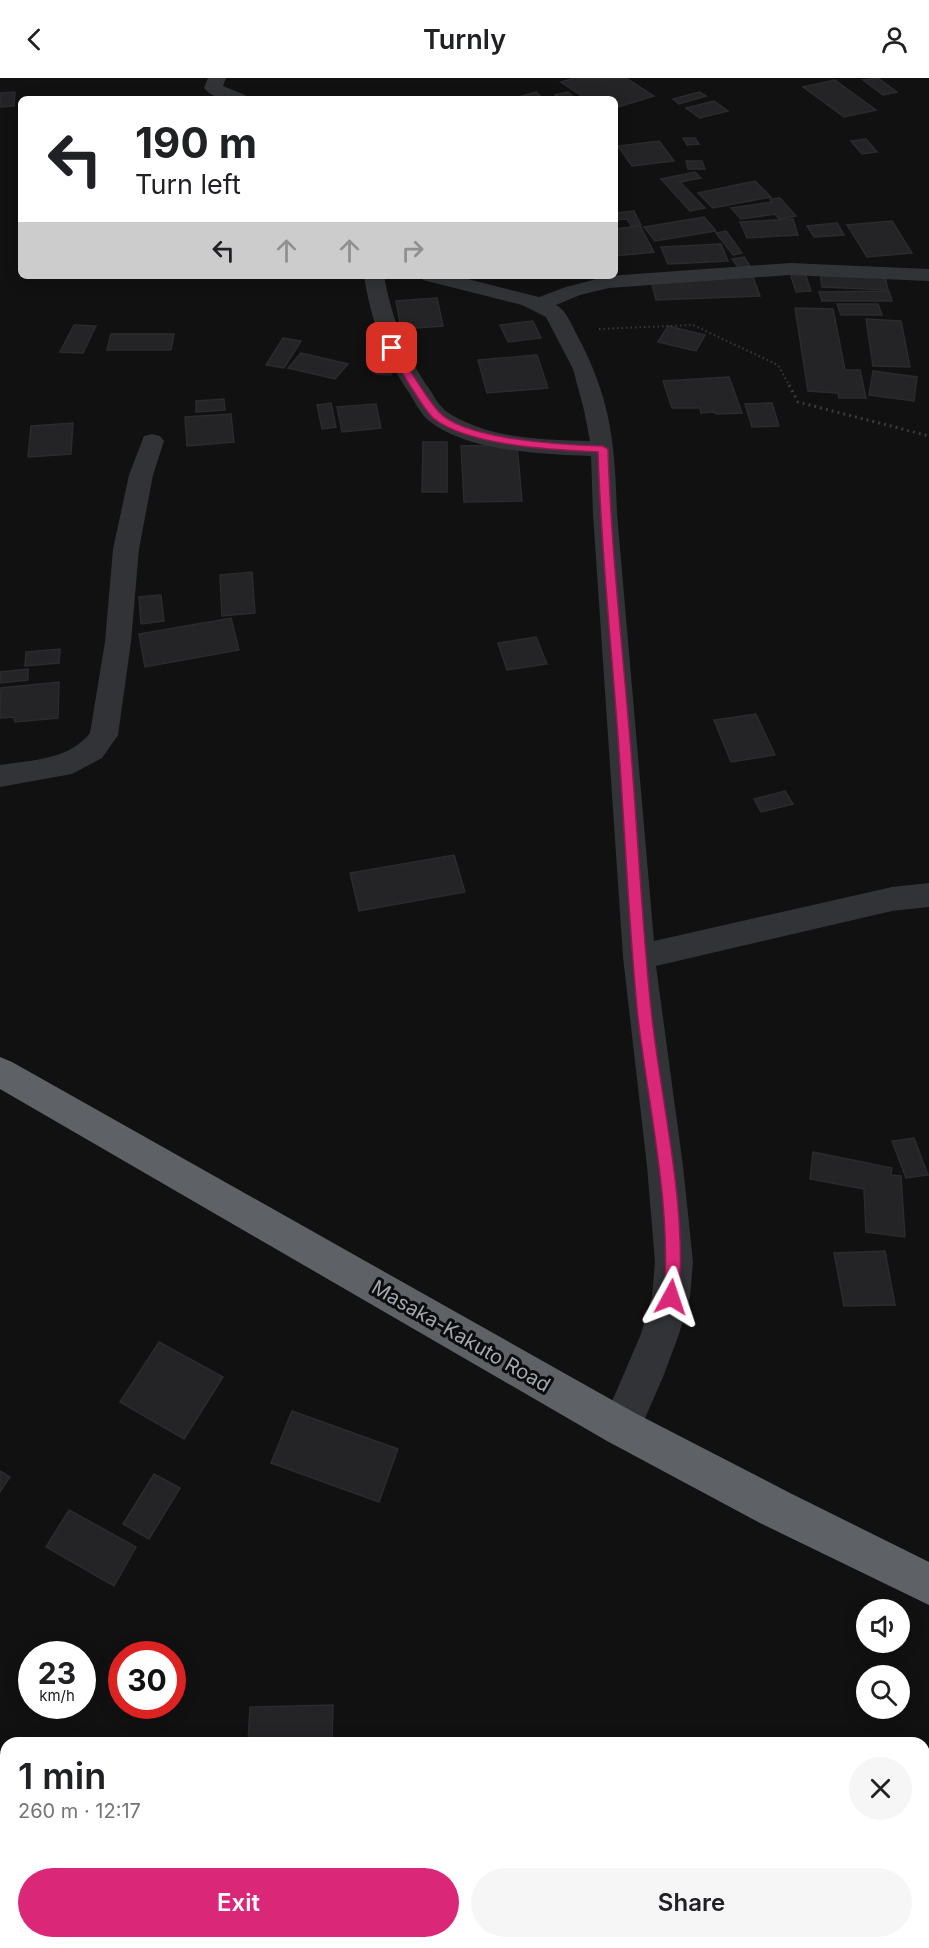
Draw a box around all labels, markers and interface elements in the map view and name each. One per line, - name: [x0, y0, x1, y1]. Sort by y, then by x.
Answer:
- icon: back: [18, 23, 51, 56]
- text: Turnly: [423, 23, 506, 56]
- icon: person: [878, 23, 911, 56]
- text: 190 m: [135, 117, 257, 168]
- icon: left: [36, 120, 114, 198]
- text: Turn left: [135, 168, 241, 201]
- icon: left: [207, 234, 240, 267]
- icon: ahead: [270, 234, 303, 267]
- icon: ahead: [333, 234, 366, 267]
- icon: right: [396, 234, 429, 267]
- pin: [366, 322, 417, 373]
- icon: arrive: [375, 331, 408, 364]
- position arrow: [639, 1265, 703, 1329]
- street label: Masaka-Kakuto Road: [367, 1275, 555, 1397]
- map controls: [856, 1599, 910, 1719]
- button: sound: [856, 1599, 910, 1653]
- speed limit sign: 30: [108, 1641, 186, 1719]
- text: 23: [38, 1655, 76, 1691]
- button: search: [856, 1665, 910, 1719]
- text: km/h: [39, 1686, 75, 1705]
- text: 1 min: [18, 1754, 106, 1798]
- button: close: [849, 1757, 912, 1820]
- text: 260 m · 12:17: [18, 1799, 141, 1823]
- button: Exit: [18, 1868, 459, 1937]
- button: Share: [471, 1868, 912, 1937]

